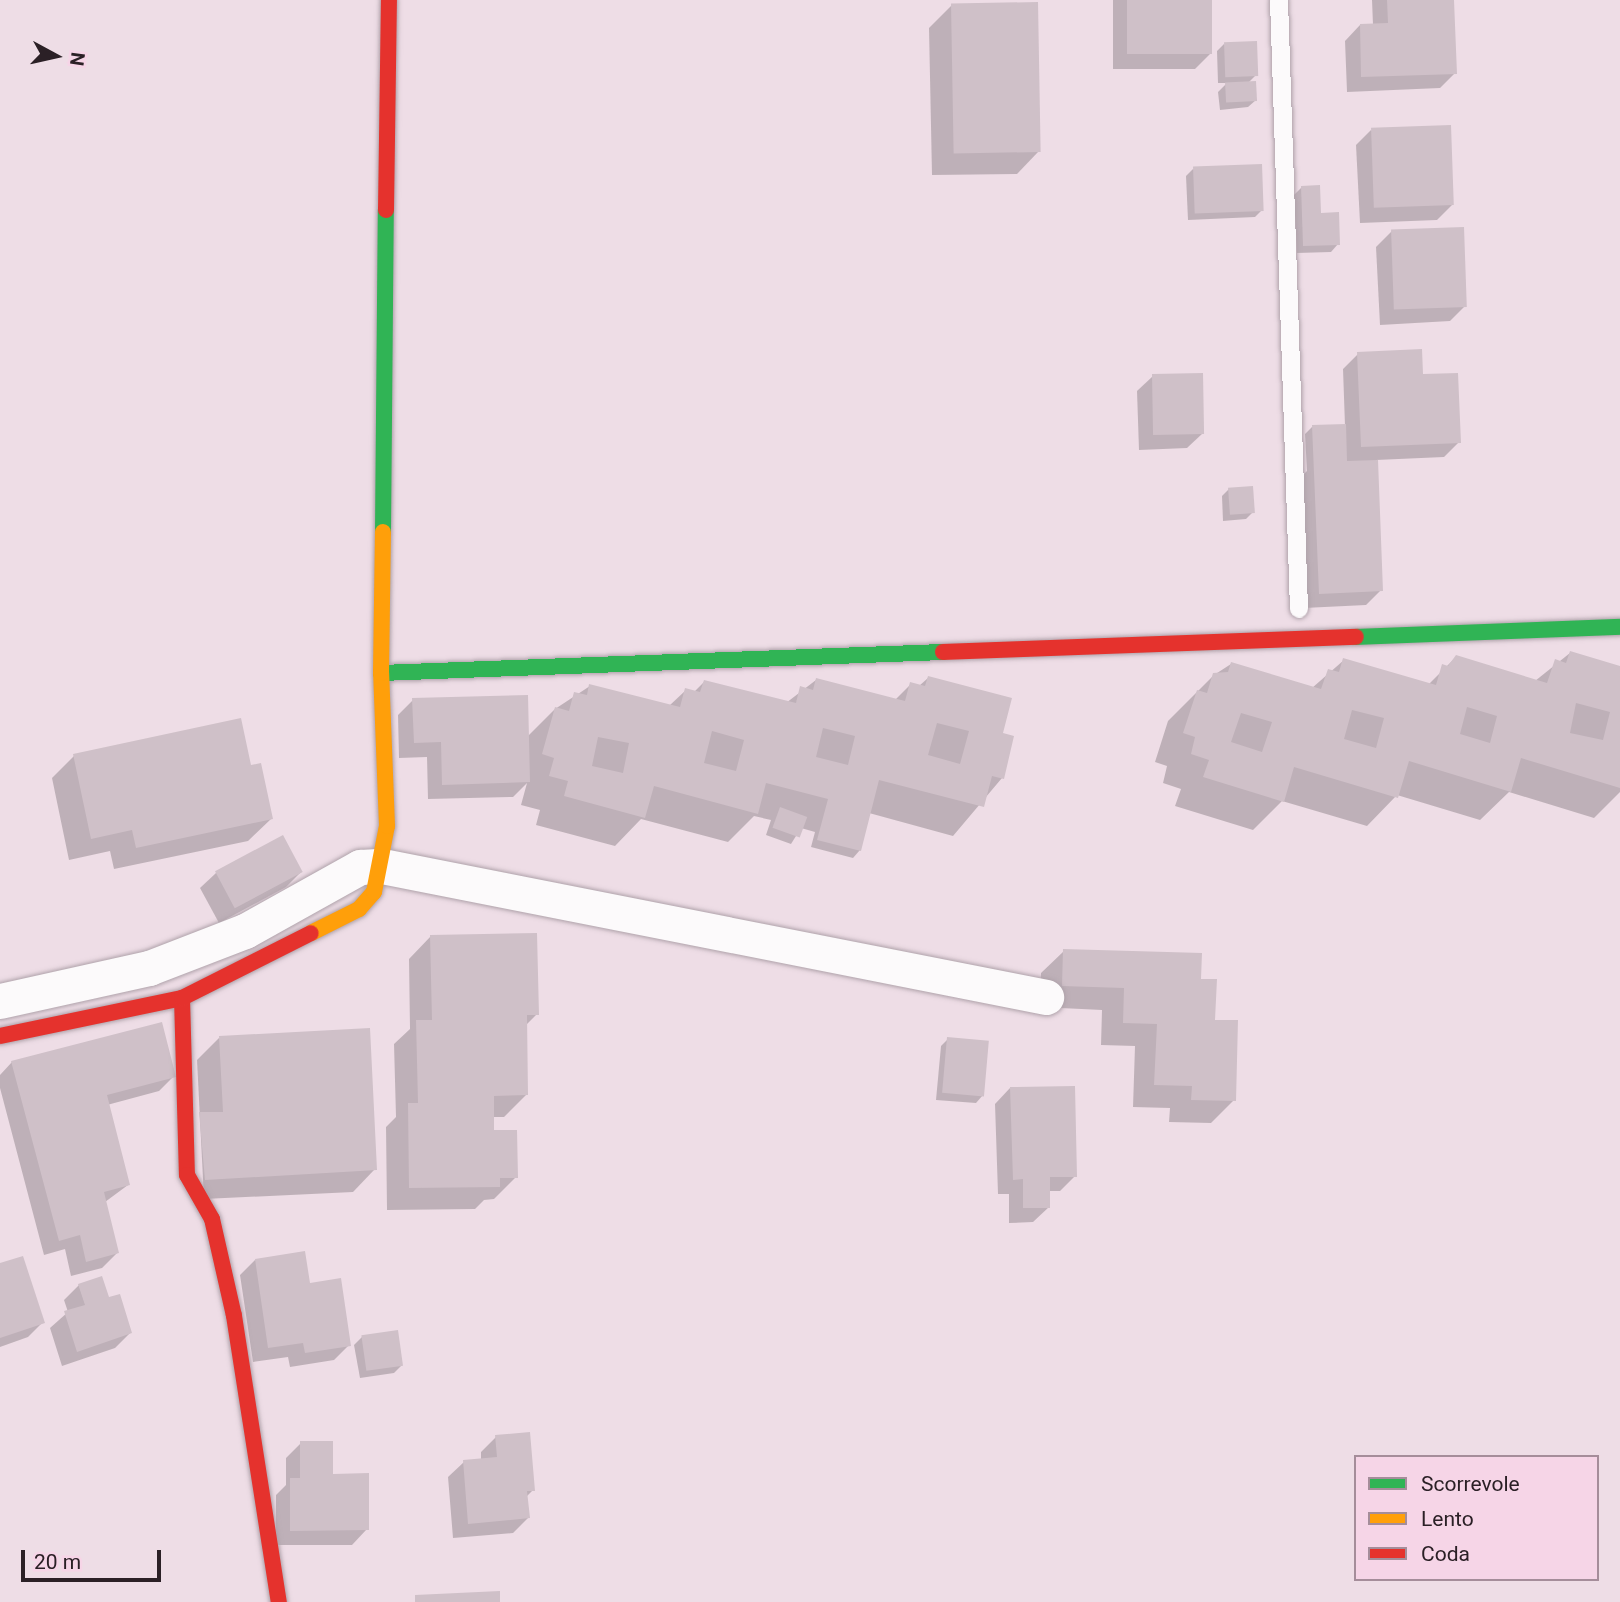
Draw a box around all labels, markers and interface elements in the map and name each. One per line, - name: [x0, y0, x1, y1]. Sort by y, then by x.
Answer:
- north arrow: [21, 21, 91, 91]
- text: N: [65, 51, 90, 67]
- legend: [1354, 1455, 1599, 1581]
- text: Scorrevole: [1421, 1472, 1520, 1496]
- text: Lento: [1421, 1507, 1474, 1531]
- scale bar: [24, 1536, 164, 1580]
- text: Coda: [1421, 1542, 1470, 1566]
- text: 20 m: [34, 1550, 81, 1574]

